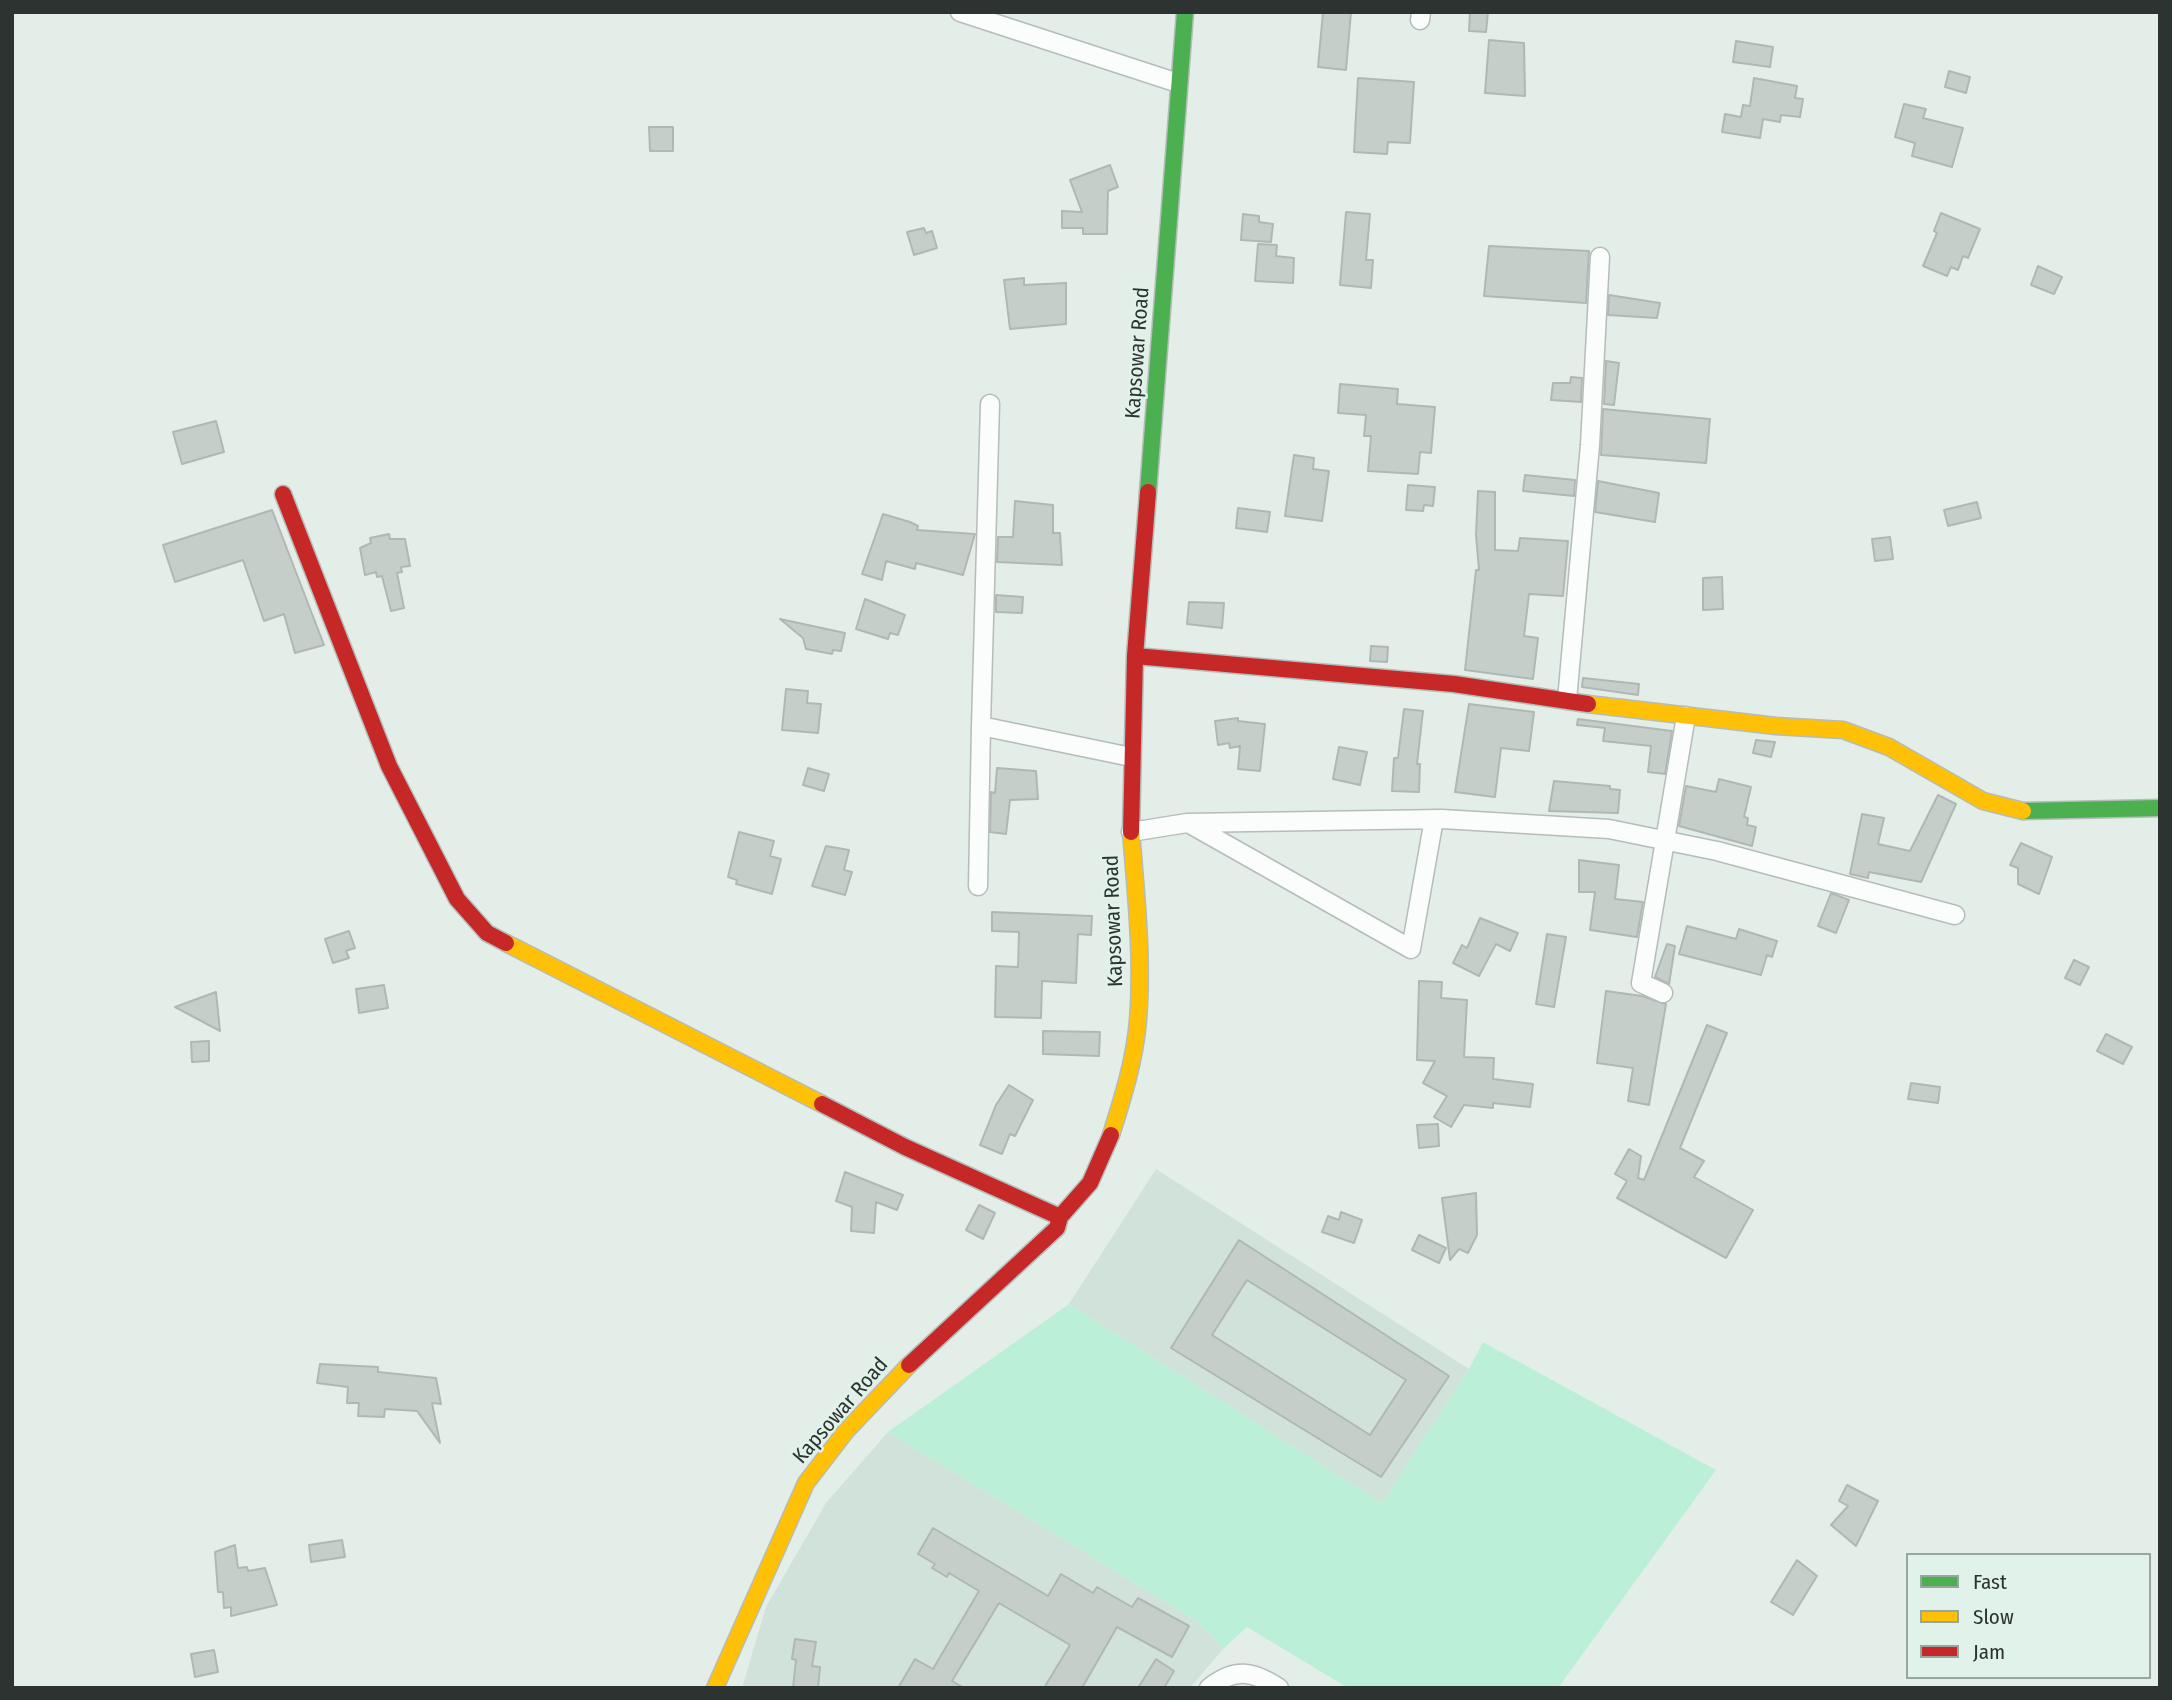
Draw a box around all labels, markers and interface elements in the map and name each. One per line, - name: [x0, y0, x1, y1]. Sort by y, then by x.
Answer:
- street label: Kapsowar Road: [1121, 286, 1155, 420]
- street label: Kapsowar Road: [1099, 855, 1129, 987]
- street label: Kapsowar Road: [788, 1353, 894, 1469]
- legend: [1906, 1553, 2151, 1679]
- text: Fast: [1973, 1569, 2007, 1595]
- text: Slow: [1973, 1604, 2014, 1630]
- text: Jam: [1973, 1639, 2005, 1665]

